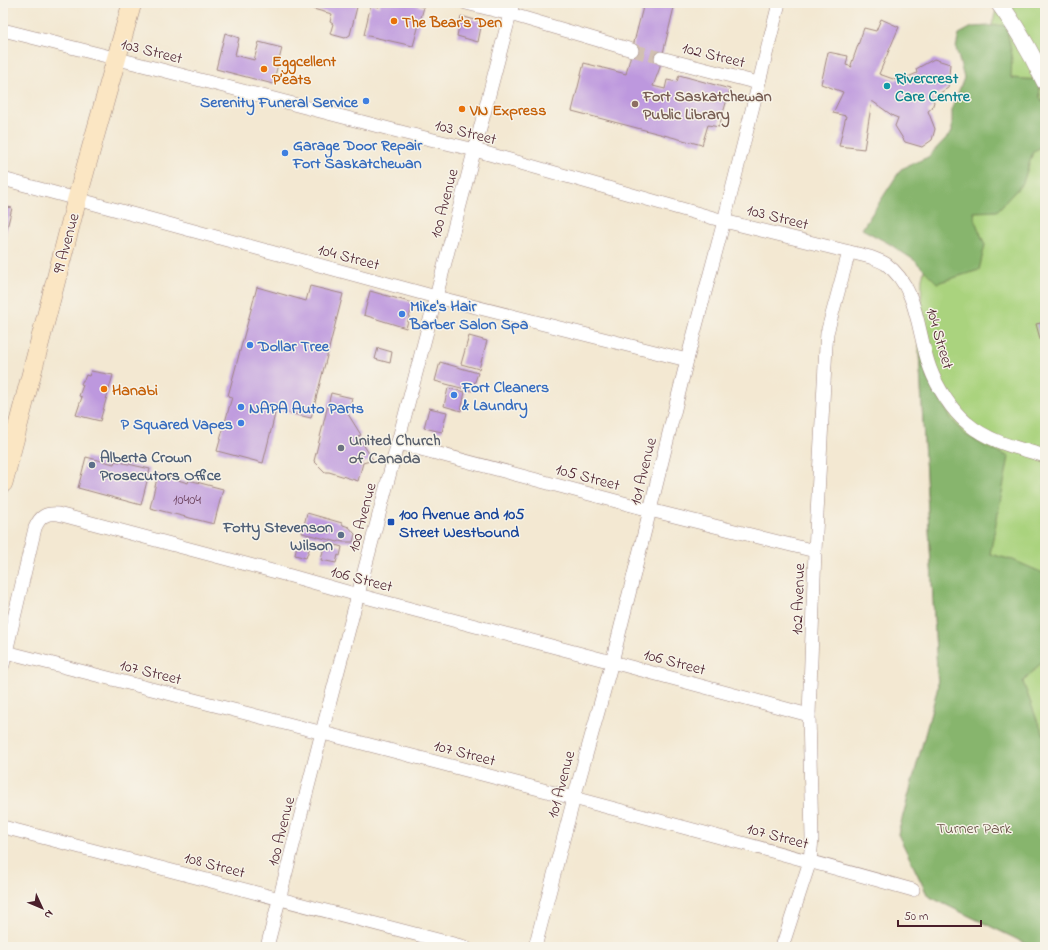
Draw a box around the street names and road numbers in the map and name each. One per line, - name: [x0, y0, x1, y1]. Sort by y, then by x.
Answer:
- street label: 103 Street: [118, 33, 186, 71]
- street label: 102 Street: [679, 37, 748, 76]
- street label: 103 Street: [432, 114, 500, 152]
- street label: 100 Avenue: [424, 165, 466, 241]
- street label: 103 Street: [744, 199, 812, 237]
- street label: 99 Avenue: [47, 210, 87, 276]
- street label: 104 Street: [315, 238, 383, 278]
- street label: 104 Street: [919, 305, 959, 373]
- street label: 101 Avenue: [624, 434, 664, 508]
- street label: 105 Street: [553, 458, 623, 498]
- street label: 100 Avenue: [342, 479, 384, 555]
- street label: 106 Street: [328, 560, 396, 600]
- street label: 102 Avenue: [786, 562, 812, 635]
- street label: 106 Street: [641, 643, 709, 683]
- street label: 107 Street: [117, 654, 185, 692]
- street label: 107 Street: [431, 734, 499, 774]
- street label: 101 Avenue: [541, 747, 583, 821]
- street label: 100 Avenue: [262, 793, 302, 869]
- street label: 107 Street: [744, 817, 812, 857]
- street label: 108 Street: [181, 846, 248, 886]

